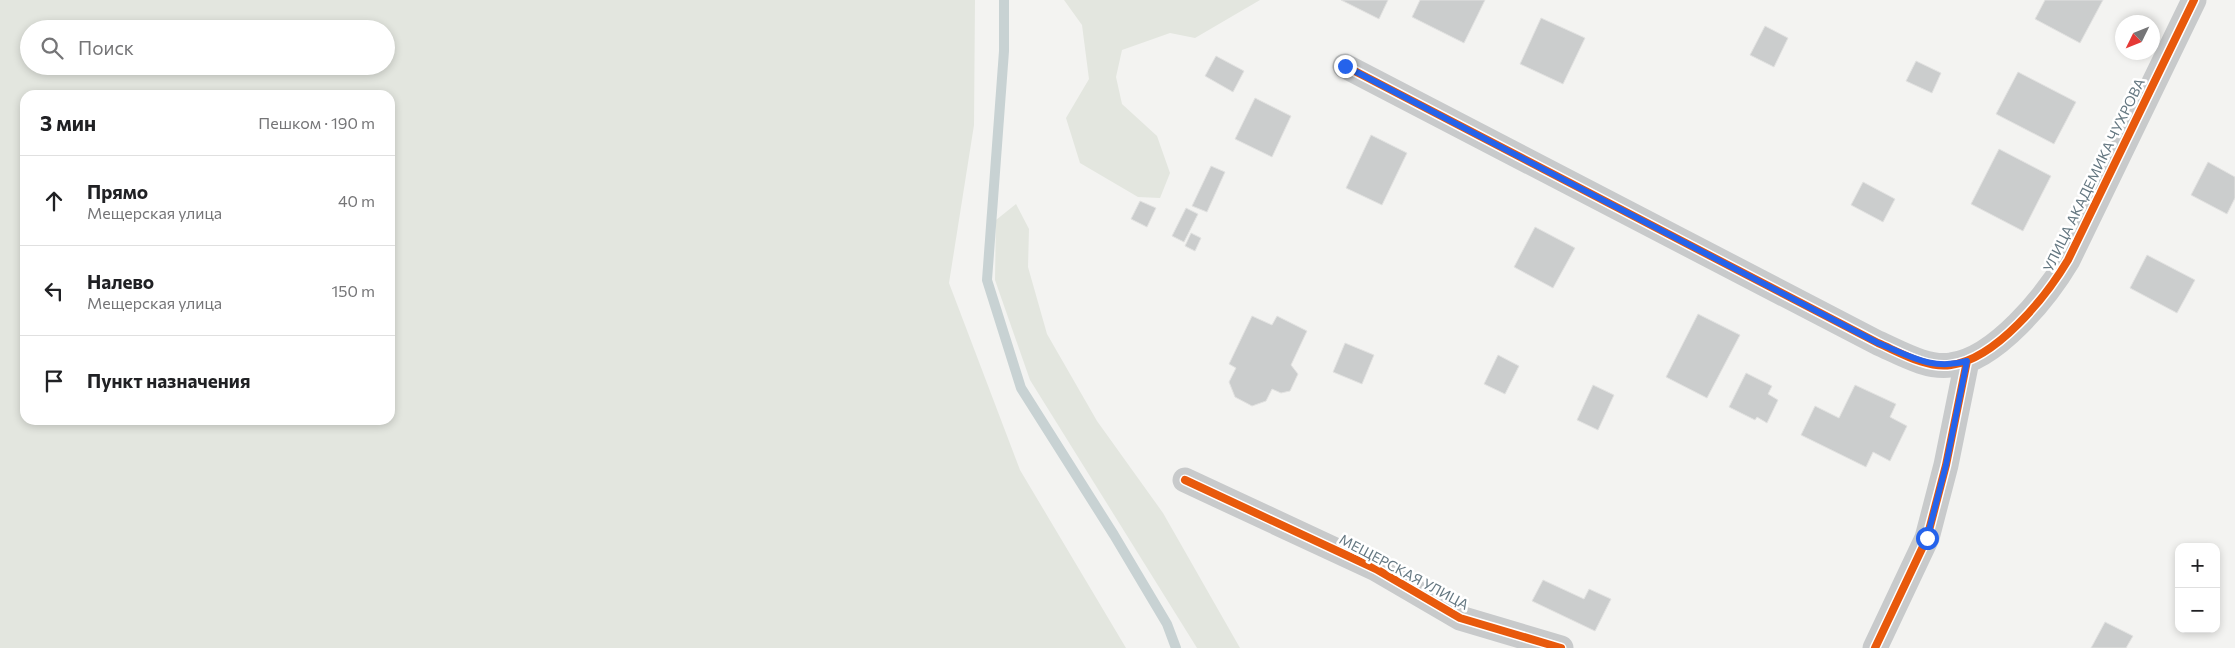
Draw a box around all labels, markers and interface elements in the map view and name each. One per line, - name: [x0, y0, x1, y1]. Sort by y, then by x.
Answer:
- north arrow: [2115, 15, 2160, 60]
- search box: [20, 20, 395, 75]
- icon: search: [38, 34, 66, 62]
- text: Поиск: [78, 36, 134, 59]
- route end: [1334, 55, 1357, 78]
- street label: УЛИЦА АКАДЕМИКА ЧУХРОВА: [2039, 75, 2148, 274]
- text: 3 мин: [40, 110, 96, 135]
- text: Пешком · 190 m: [258, 113, 375, 132]
- text: Прямо: [87, 180, 148, 203]
- icon: ahead: [40, 187, 68, 215]
- text: 40 m: [338, 191, 375, 210]
- text: Мещерская улица: [87, 203, 222, 222]
- text: Налево: [87, 270, 154, 293]
- icon: left: [40, 277, 68, 305]
- text: 150 m: [332, 281, 375, 300]
- text: Мещерская улица: [87, 293, 222, 312]
- icon: arrive: [40, 367, 68, 395]
- text: Пункт назначения: [87, 369, 250, 392]
- route start: [1916, 527, 1939, 550]
- street label: МЕЩЕРСКАЯ УЛИЦА: [1337, 530, 1472, 613]
- map controls: [2175, 543, 2220, 633]
- button: +: [2175, 543, 2220, 588]
- button: −: [2175, 588, 2220, 633]

